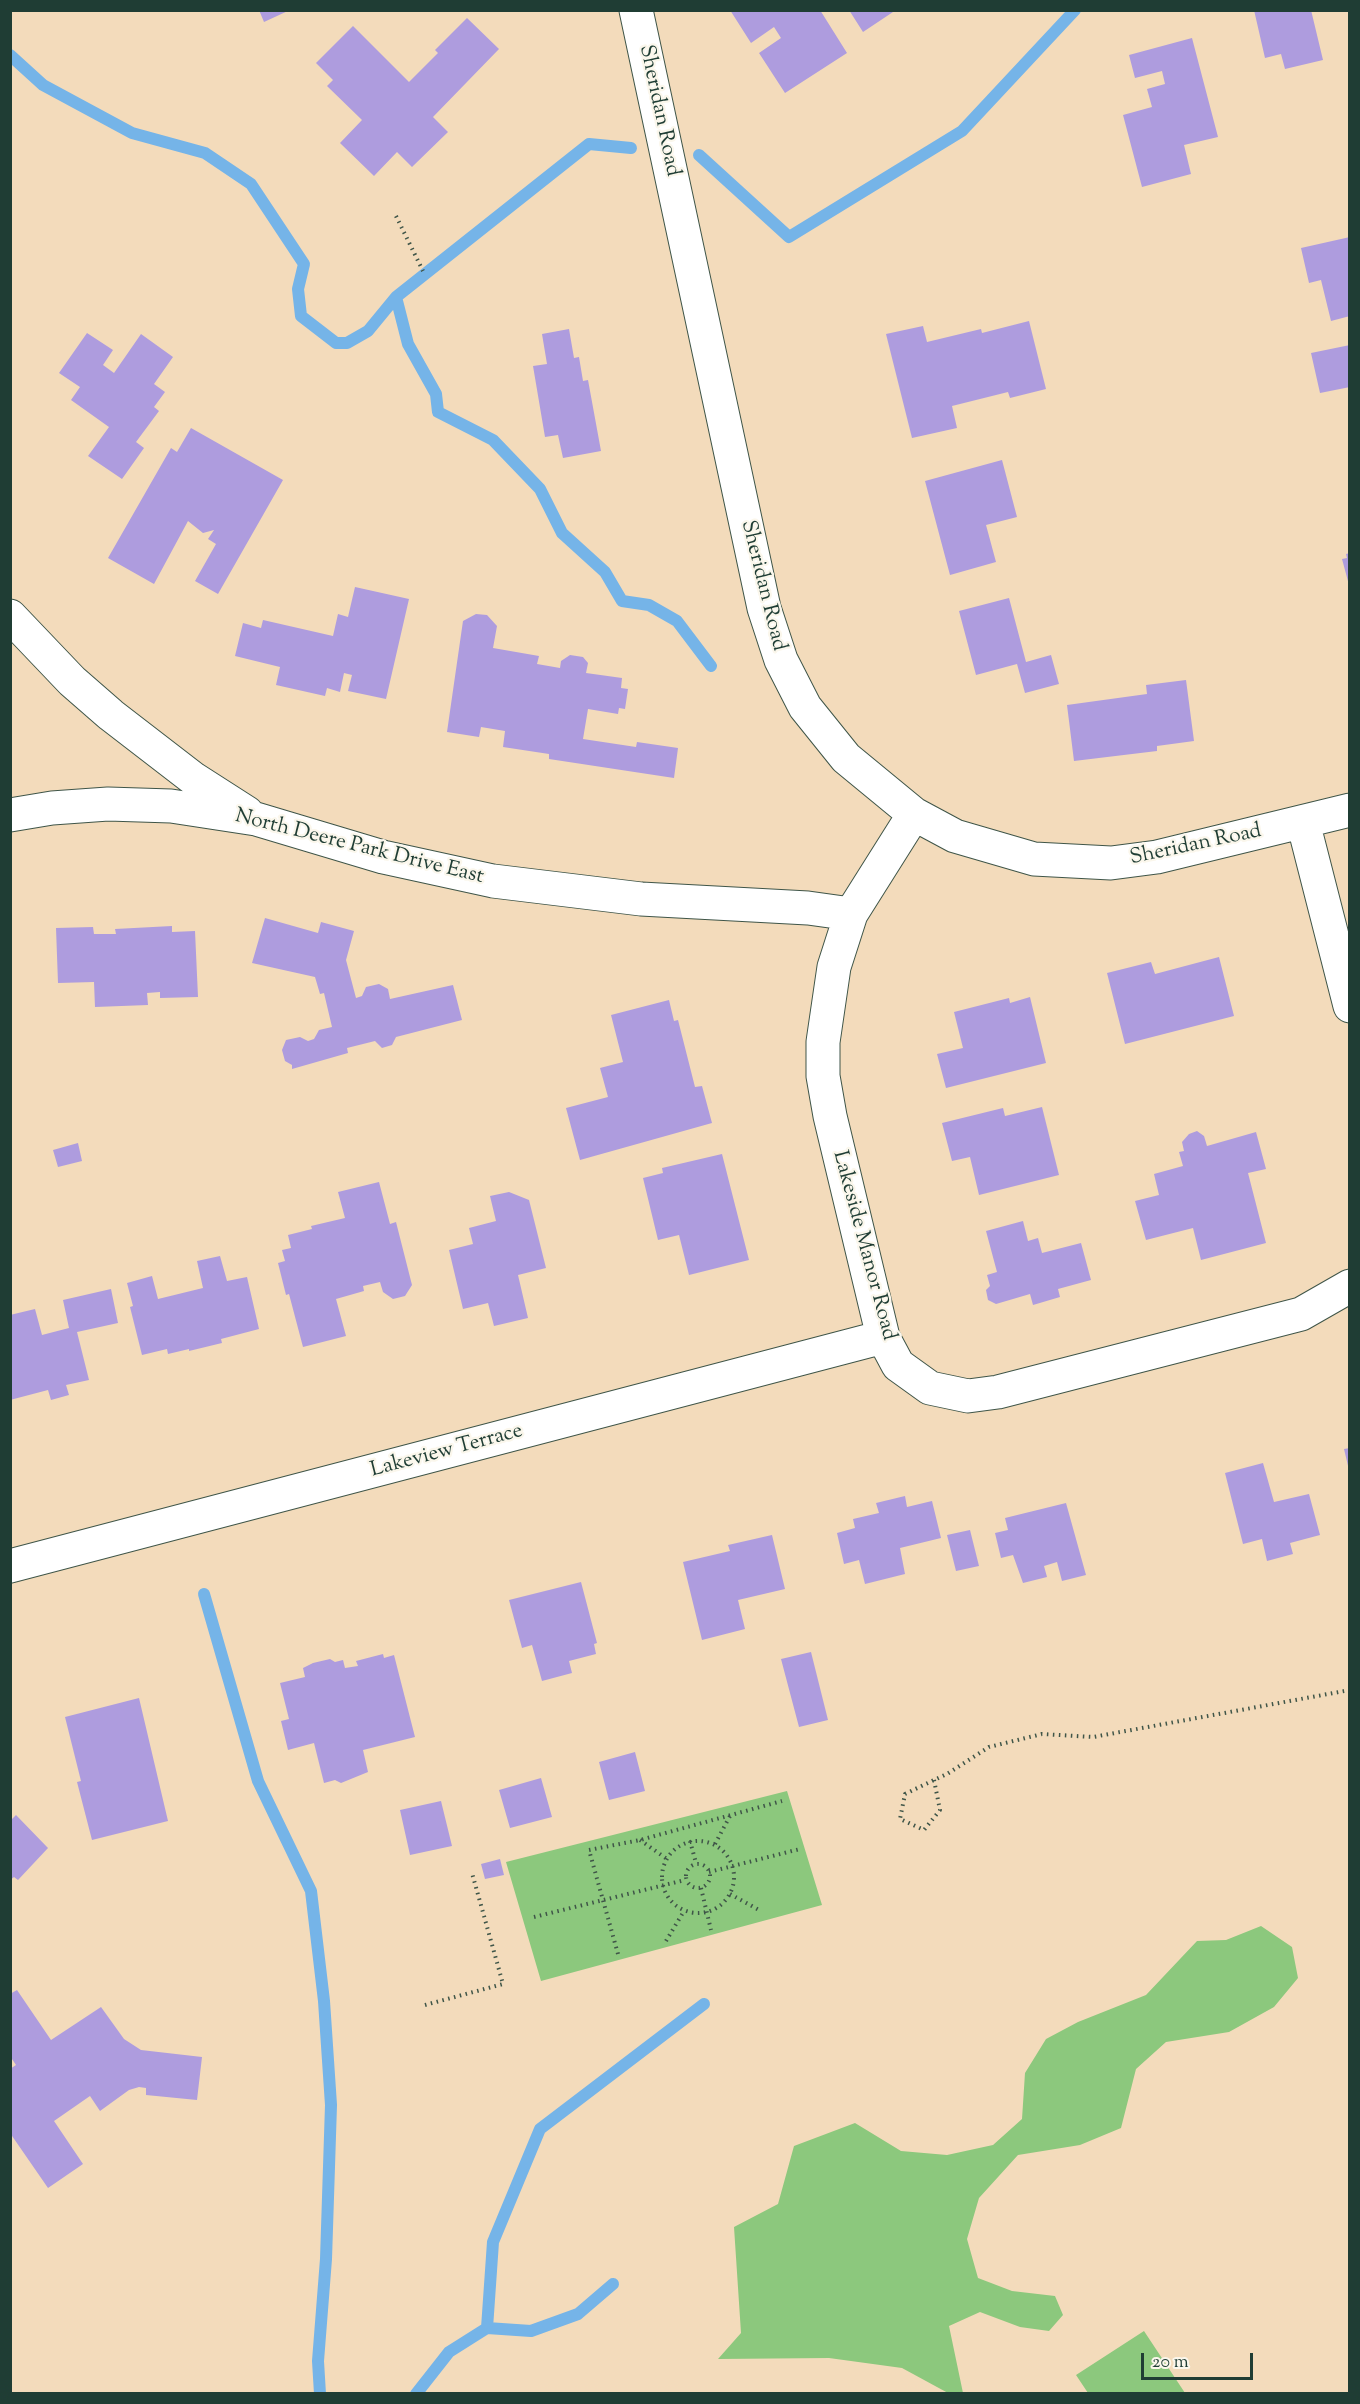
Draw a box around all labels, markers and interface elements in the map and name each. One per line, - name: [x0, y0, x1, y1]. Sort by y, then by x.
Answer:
- street label: Sheridan Road: [632, 43, 684, 179]
- street label: Sheridan Road: [734, 518, 790, 654]
- street label: North Deere Park Drive East: [232, 805, 486, 891]
- street label: Sheridan Road: [1128, 820, 1264, 872]
- street label: Lakeside Manor Road: [826, 1148, 900, 1344]
- street label: Lakeview Terrace: [368, 1420, 526, 1484]
- scale bar: [1144, 2341, 1256, 2379]
- text: 20 m: [1152, 2350, 1189, 2376]

